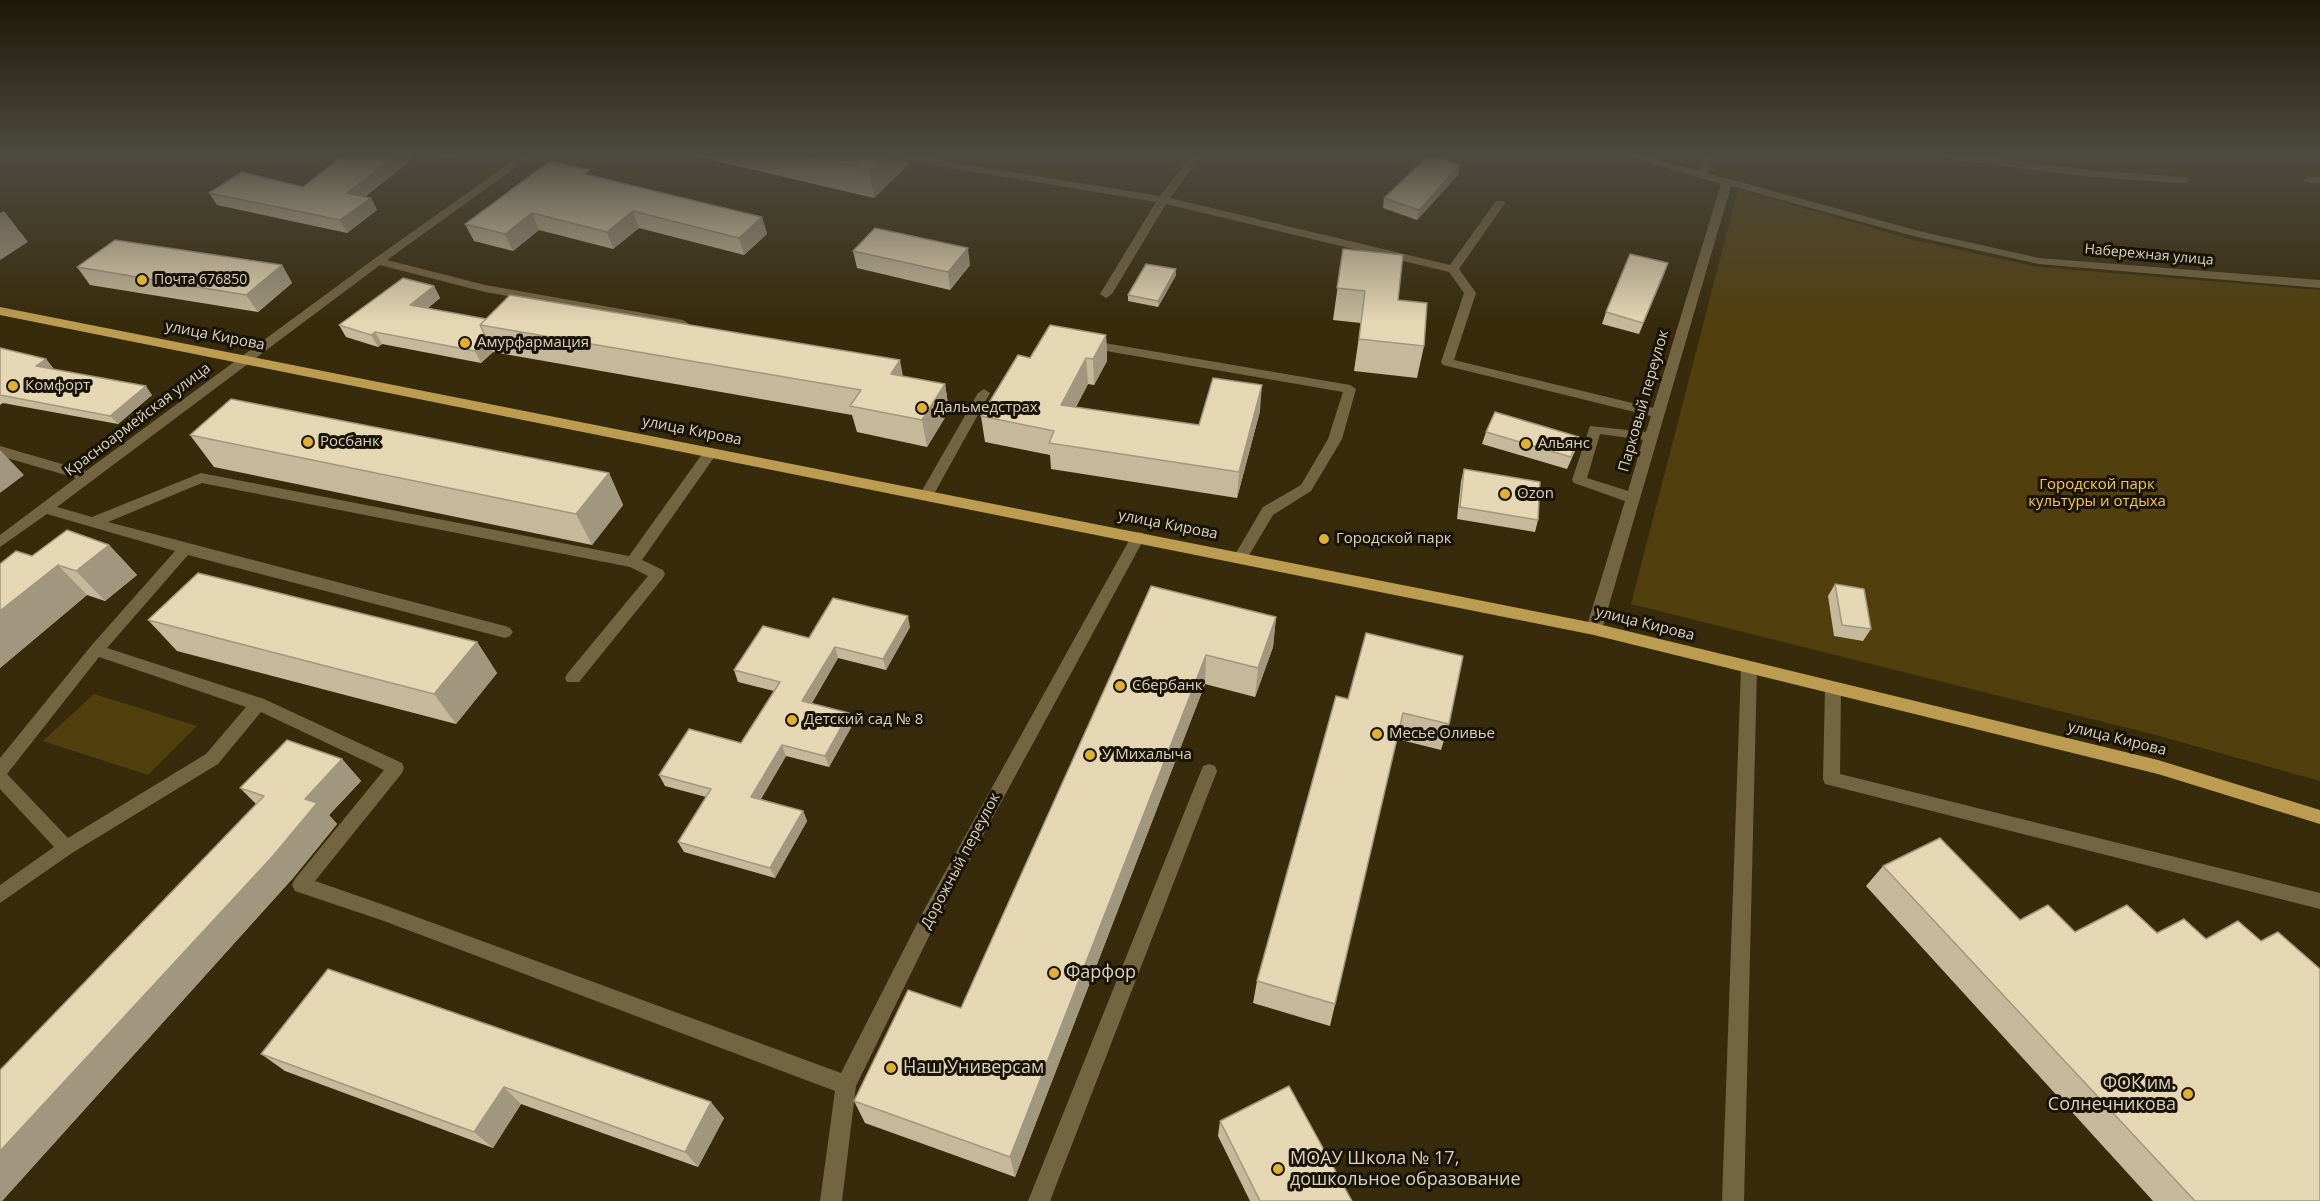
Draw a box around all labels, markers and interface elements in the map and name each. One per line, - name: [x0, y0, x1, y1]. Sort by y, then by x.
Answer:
- street label: Набережная улица: [2084, 241, 2214, 269]
- place label: Почта 676850: [154, 272, 247, 288]
- marker: Почта 676850: [135, 273, 149, 287]
- street label: улица Кирова: [164, 318, 266, 354]
- street label: Парковый переулок: [1615, 328, 1673, 474]
- place label: Амурфармация: [477, 334, 589, 352]
- marker: Амурфармация: [458, 336, 472, 350]
- street label: Красноармейская улица: [62, 359, 214, 481]
- place label: Комфорт: [25, 377, 90, 395]
- marker: Комфорт: [6, 379, 20, 393]
- place label: Дальмедстрах: [934, 399, 1038, 417]
- marker: Дальмедстрах: [915, 401, 929, 415]
- street label: улица Кирова: [641, 413, 743, 449]
- place label: Росбанк: [320, 433, 380, 451]
- marker: Росбанк: [301, 435, 315, 449]
- place label: Альянс: [1538, 435, 1590, 453]
- marker: Альянс: [1519, 437, 1533, 451]
- park label: Городской парк культуры и отдыха: [2028, 476, 2166, 511]
- place label: Ozon: [1517, 485, 1554, 503]
- marker: Ozon: [1498, 487, 1512, 501]
- street label: улица Кирова: [1117, 507, 1219, 543]
- place label: Городской парк: [1336, 530, 1452, 548]
- marker: Городской парк: [1317, 532, 1331, 546]
- street label: улица Кирова: [1594, 603, 1696, 645]
- place label: Сбербанк: [1132, 677, 1202, 695]
- marker: Сбербанк: [1113, 679, 1127, 693]
- place label: Детский сад № 8: [804, 711, 923, 729]
- marker: Детский сад № 8: [785, 713, 799, 727]
- street label: улица Кирова: [2066, 718, 2168, 760]
- place label: Месье Оливье: [1389, 725, 1495, 743]
- marker: Месье Оливье: [1370, 727, 1384, 741]
- place label: У Михалыча: [1102, 746, 1192, 764]
- marker: У Михалыча: [1083, 748, 1097, 762]
- street label: Дорожный переулок: [918, 790, 1004, 932]
- place label: Фарфор: [1066, 962, 1136, 984]
- marker: Фарфор: [1047, 966, 1061, 980]
- place label: Наш Универсам: [903, 1057, 1044, 1079]
- marker: Наш Универсам: [884, 1061, 898, 1075]
- place label: ФОК им. Солнечникова: [2048, 1073, 2176, 1116]
- marker: ФОК им. Солнечникова: [2181, 1087, 2195, 1101]
- place label: МОАУ Школа № 17, дошкольное образование: [1290, 1148, 1521, 1190]
- marker: МОАУ Школа № 17, дошкольное образование: [1271, 1162, 1285, 1176]

